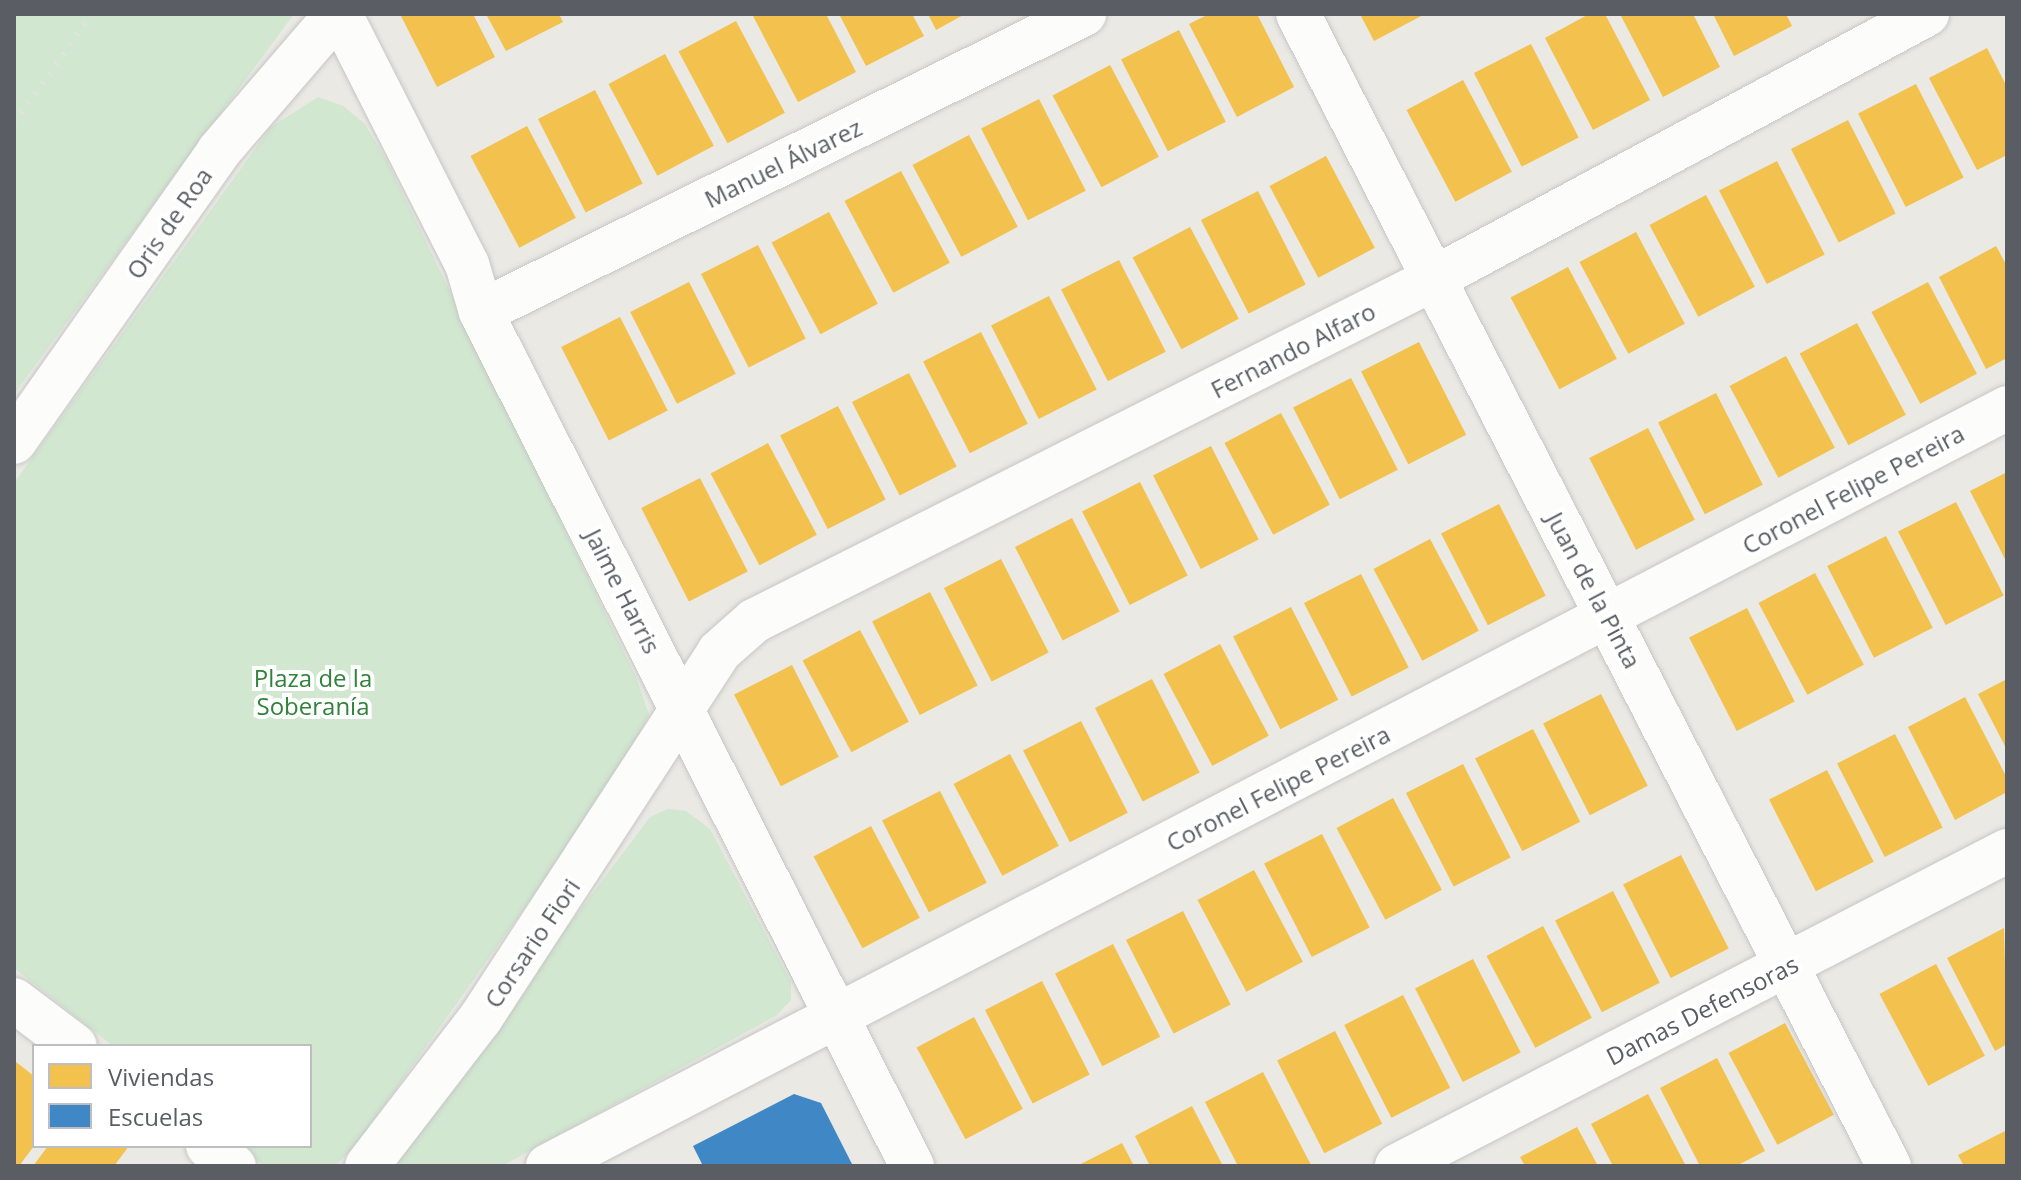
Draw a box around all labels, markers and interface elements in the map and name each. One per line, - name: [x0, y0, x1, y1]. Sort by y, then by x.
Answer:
- street label: Manuel Álvarez: [700, 113, 866, 213]
- street label: Oris de Roa: [120, 162, 218, 284]
- street label: Fernando Alfaro: [1206, 296, 1380, 404]
- street label: Coronel Felipe Pereira: [1737, 418, 1969, 560]
- street label: Juan de la Pinta: [1541, 507, 1647, 673]
- street label: Jaime Harris: [579, 524, 667, 658]
- park label: Plaza de la Soberanía: [254, 664, 372, 720]
- street label: Coronel Felipe Pereira: [1161, 719, 1395, 857]
- street label: Corsario Fiori: [478, 873, 586, 1013]
- street label: Damas Defensoras: [1601, 949, 1803, 1071]
- legend: [32, 1044, 312, 1148]
- text: Viviendas: [108, 1060, 214, 1093]
- text: Escuelas: [108, 1100, 203, 1133]

